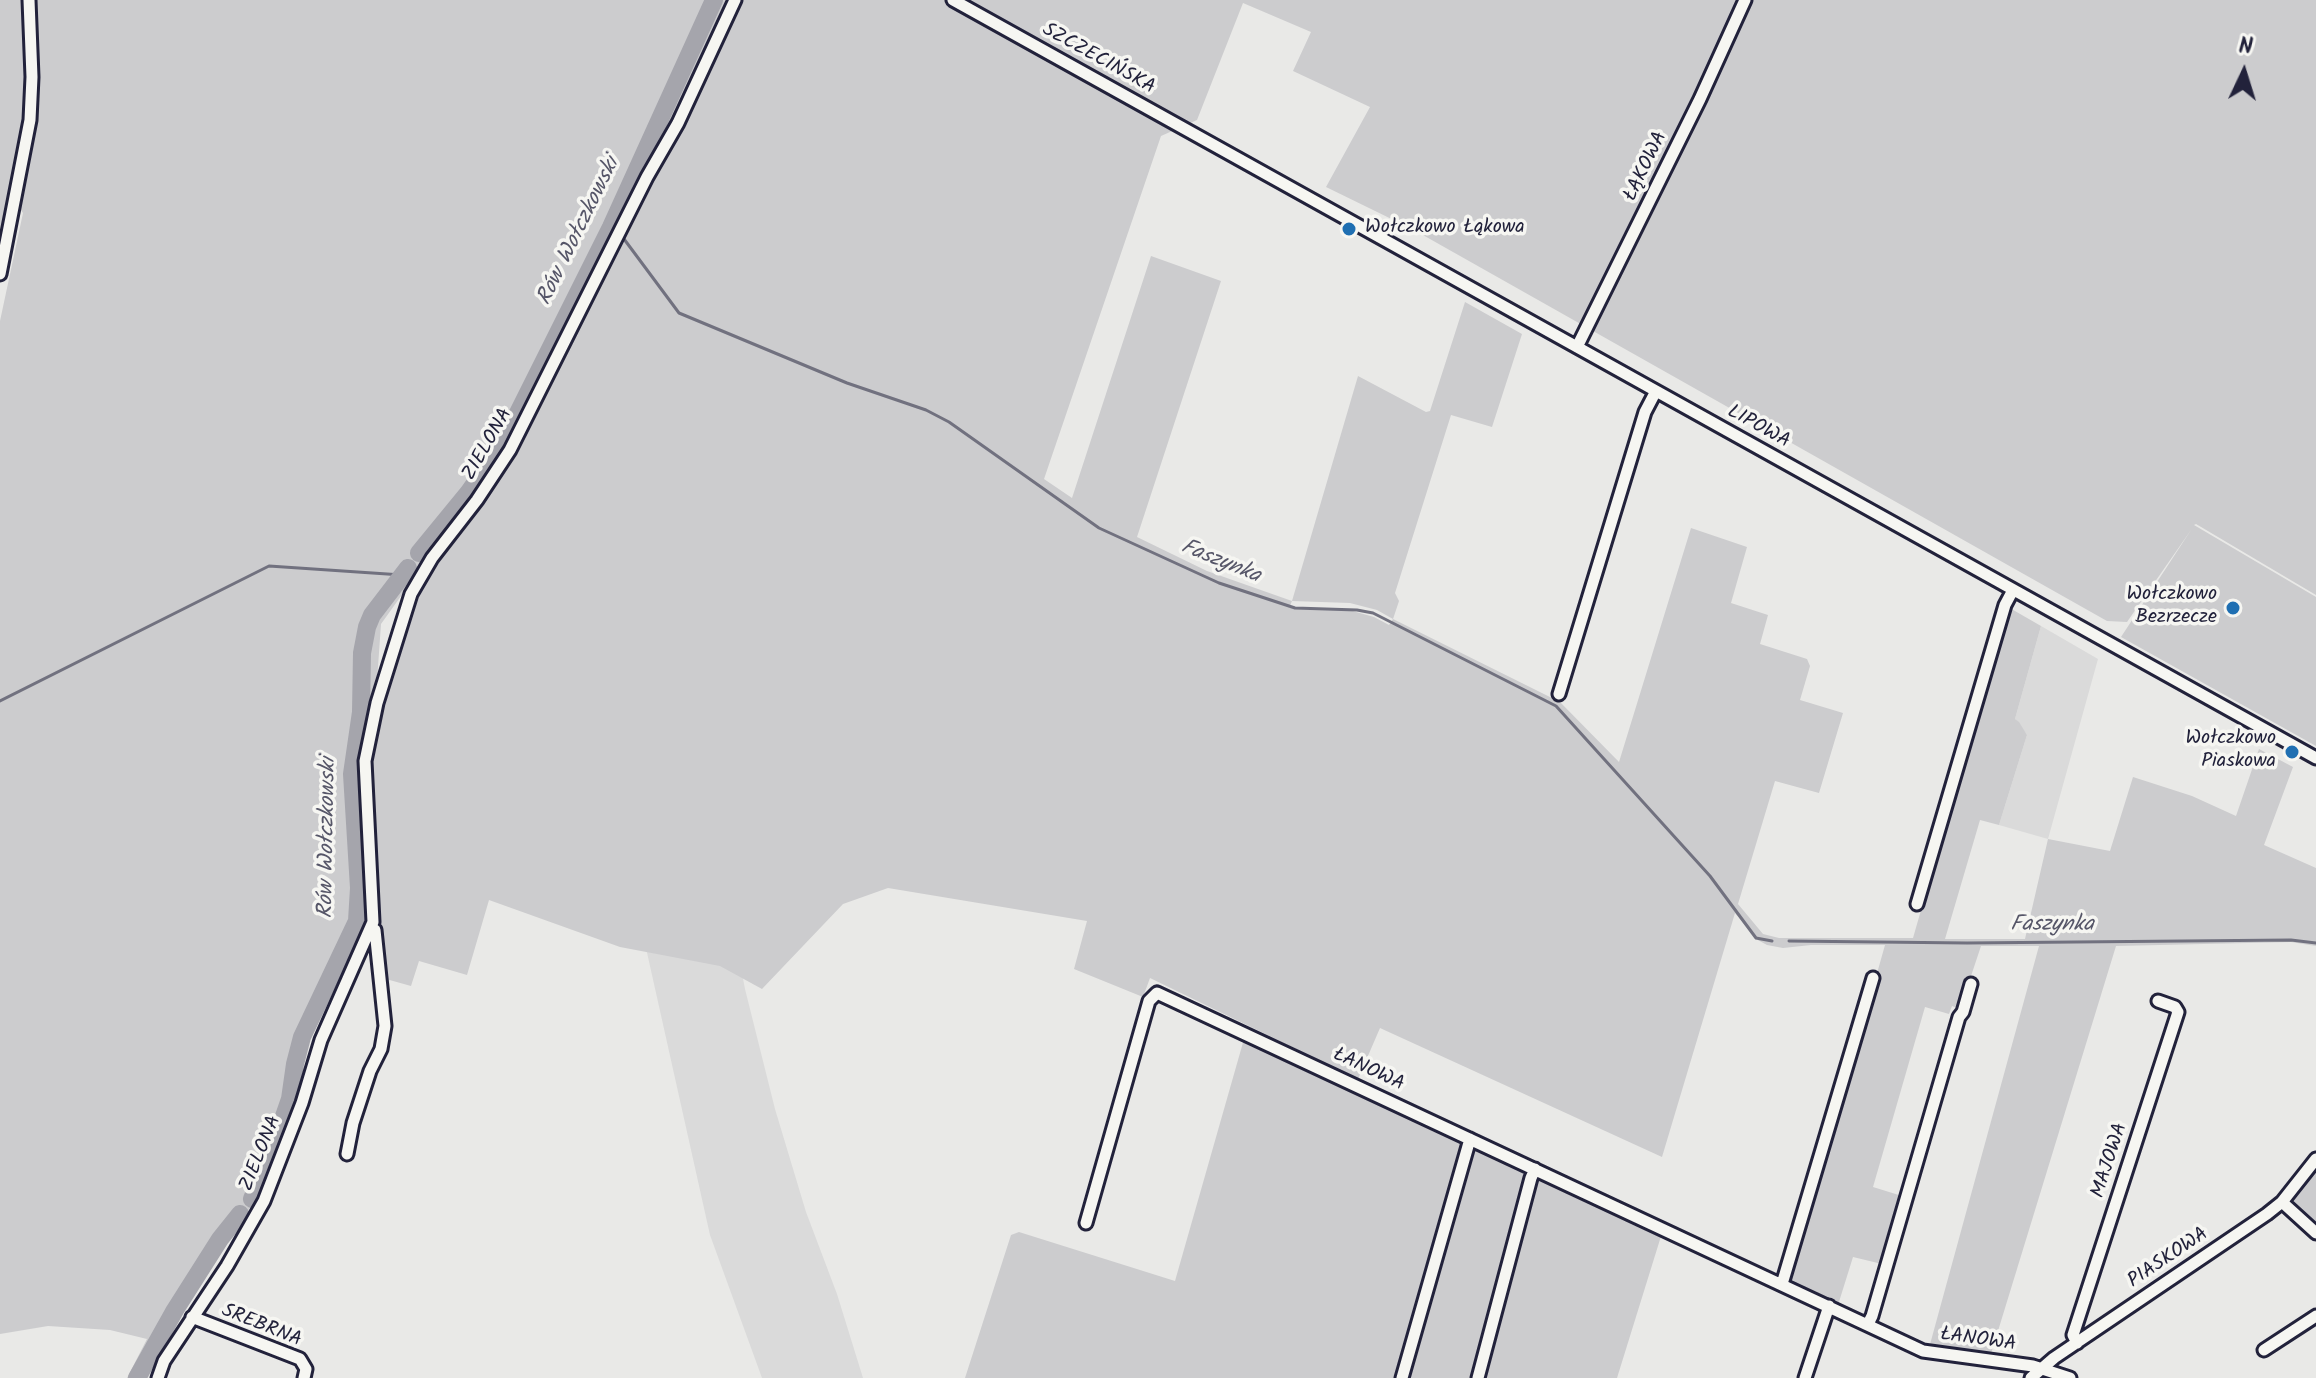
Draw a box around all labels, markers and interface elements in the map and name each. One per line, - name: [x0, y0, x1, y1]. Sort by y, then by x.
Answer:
- street label: SZCZECIŃSKA: [1037, 19, 1159, 101]
- text: N: [2238, 30, 2254, 66]
- north arrow: [2204, 32, 2284, 112]
- street label: ŁĄKOWA: [1620, 128, 1674, 206]
- water label: Rów Wołczkowski: [533, 154, 627, 310]
- place label: Wołczkowo Łąkowa: [1365, 217, 1525, 241]
- marker: Wołczkowo Łąkowa: [1340, 220, 1358, 238]
- street label: LIPOWA: [1722, 401, 1794, 455]
- street label: ZIELONA: [459, 405, 519, 485]
- water label: Faszynka: [1176, 535, 1264, 591]
- place label: Wołczkowo Bezrzecze: [2126, 584, 2217, 631]
- marker: Wołczkowo Bezrzecze: [2224, 599, 2242, 617]
- place label: Wołczkowo Piaskowa: [2185, 728, 2276, 775]
- marker: Wołczkowo Piaskowa: [2283, 743, 2301, 761]
- water label: Rów Wołczkowski: [314, 757, 344, 919]
- water label: Faszynka: [2010, 913, 2094, 939]
- street label: ŁANOWA: [1328, 1044, 1408, 1098]
- street label: ZIELONA: [236, 1113, 288, 1195]
- street label: MAJOWA: [2088, 1121, 2134, 1201]
- street label: PIASKOWA: [2124, 1223, 2214, 1295]
- street label: SREBRNA: [218, 1300, 304, 1354]
- street label: ŁANOWA: [1939, 1324, 2017, 1358]

